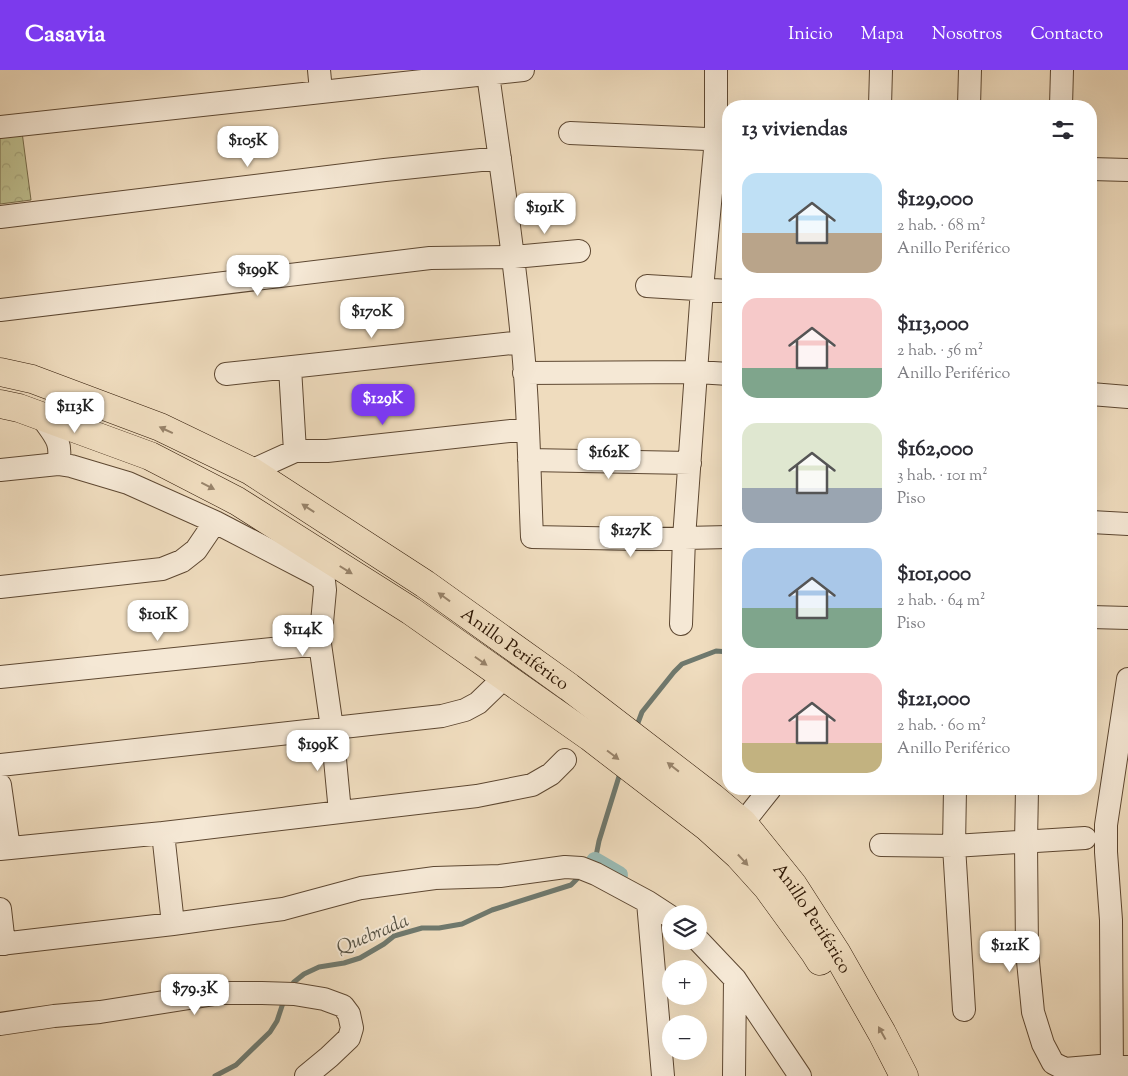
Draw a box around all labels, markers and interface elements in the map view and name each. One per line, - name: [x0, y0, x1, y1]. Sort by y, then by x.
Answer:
- text: Casavia: [25, 18, 106, 52]
- text: Inicio: [788, 22, 833, 48]
- text: Mapa: [861, 22, 904, 48]
- text: Nosotros: [932, 22, 1002, 48]
- text: Contacto: [1030, 22, 1103, 48]
- text: 13 viviendas: [742, 115, 848, 145]
- icon: filters: [1049, 116, 1077, 144]
- pin: $105K: [213, 126, 283, 168]
- text: $105K: [228, 130, 268, 153]
- text: $129,000: [897, 185, 973, 215]
- pin: $191K: [510, 192, 580, 235]
- icon: home: [782, 193, 842, 253]
- text: $191K: [526, 197, 564, 220]
- text: 2 hab. · 68 m²: [897, 215, 986, 238]
- text: Anillo Periférico: [897, 238, 1010, 261]
- pin: $199K: [223, 254, 293, 297]
- text: $199K: [238, 259, 278, 282]
- pin: $170K: [337, 296, 407, 339]
- text: $170K: [351, 301, 393, 324]
- text: $113,000: [897, 310, 969, 340]
- icon: home: [782, 318, 842, 378]
- text: 2 hab. · 56 m²: [897, 340, 983, 363]
- text: Anillo Periférico: [897, 363, 1010, 386]
- pin: $129K: [348, 384, 418, 426]
- text: $129K: [363, 388, 403, 411]
- pin: $113K: [40, 392, 110, 434]
- text: $113K: [56, 396, 94, 419]
- one-way arrow: [159, 426, 173, 434]
- text: $162,000: [897, 435, 973, 465]
- pin: $162K: [574, 438, 644, 480]
- text: $162K: [589, 442, 629, 465]
- icon: home: [782, 443, 842, 503]
- text: 3 hab. · 101 m²: [897, 465, 988, 488]
- one-way arrow: [200, 482, 215, 490]
- text: Piso: [897, 488, 925, 511]
- one-way arrow: [302, 503, 315, 513]
- pin: $127K: [596, 516, 666, 558]
- text: $127K: [610, 520, 652, 543]
- text: $101,000: [897, 560, 971, 590]
- one-way arrow: [340, 566, 353, 575]
- icon: home: [782, 568, 842, 628]
- text: 2 hab. · 64 m²: [897, 590, 985, 613]
- one-way arrow: [437, 592, 451, 602]
- pin: $101K: [123, 600, 193, 642]
- street label: Anillo Periférico: [455, 602, 574, 698]
- text: $101K: [138, 604, 178, 627]
- text: Piso: [897, 613, 925, 636]
- pin: $114K: [268, 614, 338, 657]
- text: $114K: [283, 619, 323, 642]
- one-way arrow: [474, 656, 488, 666]
- text: $121,000: [897, 685, 970, 715]
- icon: home: [782, 693, 842, 753]
- text: 2 hab. · 60 m²: [897, 715, 986, 738]
- pin: $199K: [283, 730, 353, 772]
- text: $199K: [298, 734, 338, 757]
- text: Anillo Periférico: [897, 738, 1010, 761]
- one-way arrow: [606, 750, 619, 761]
- one-way arrow: [667, 761, 680, 772]
- one-way arrow: [737, 853, 749, 865]
- street label: Anillo Periférico: [765, 858, 857, 979]
- map controls: [662, 905, 707, 1060]
- button: layers: [662, 905, 707, 950]
- water label: Quebrada: [333, 908, 413, 963]
- pin: $121K: [975, 930, 1045, 973]
- text: $121K: [991, 935, 1029, 958]
- button: +: [662, 960, 707, 1005]
- pin: $79.3K: [154, 974, 236, 1016]
- text: $79.3K: [172, 978, 218, 1001]
- button: −: [662, 1015, 707, 1060]
- one-way arrow: [877, 1026, 886, 1040]

